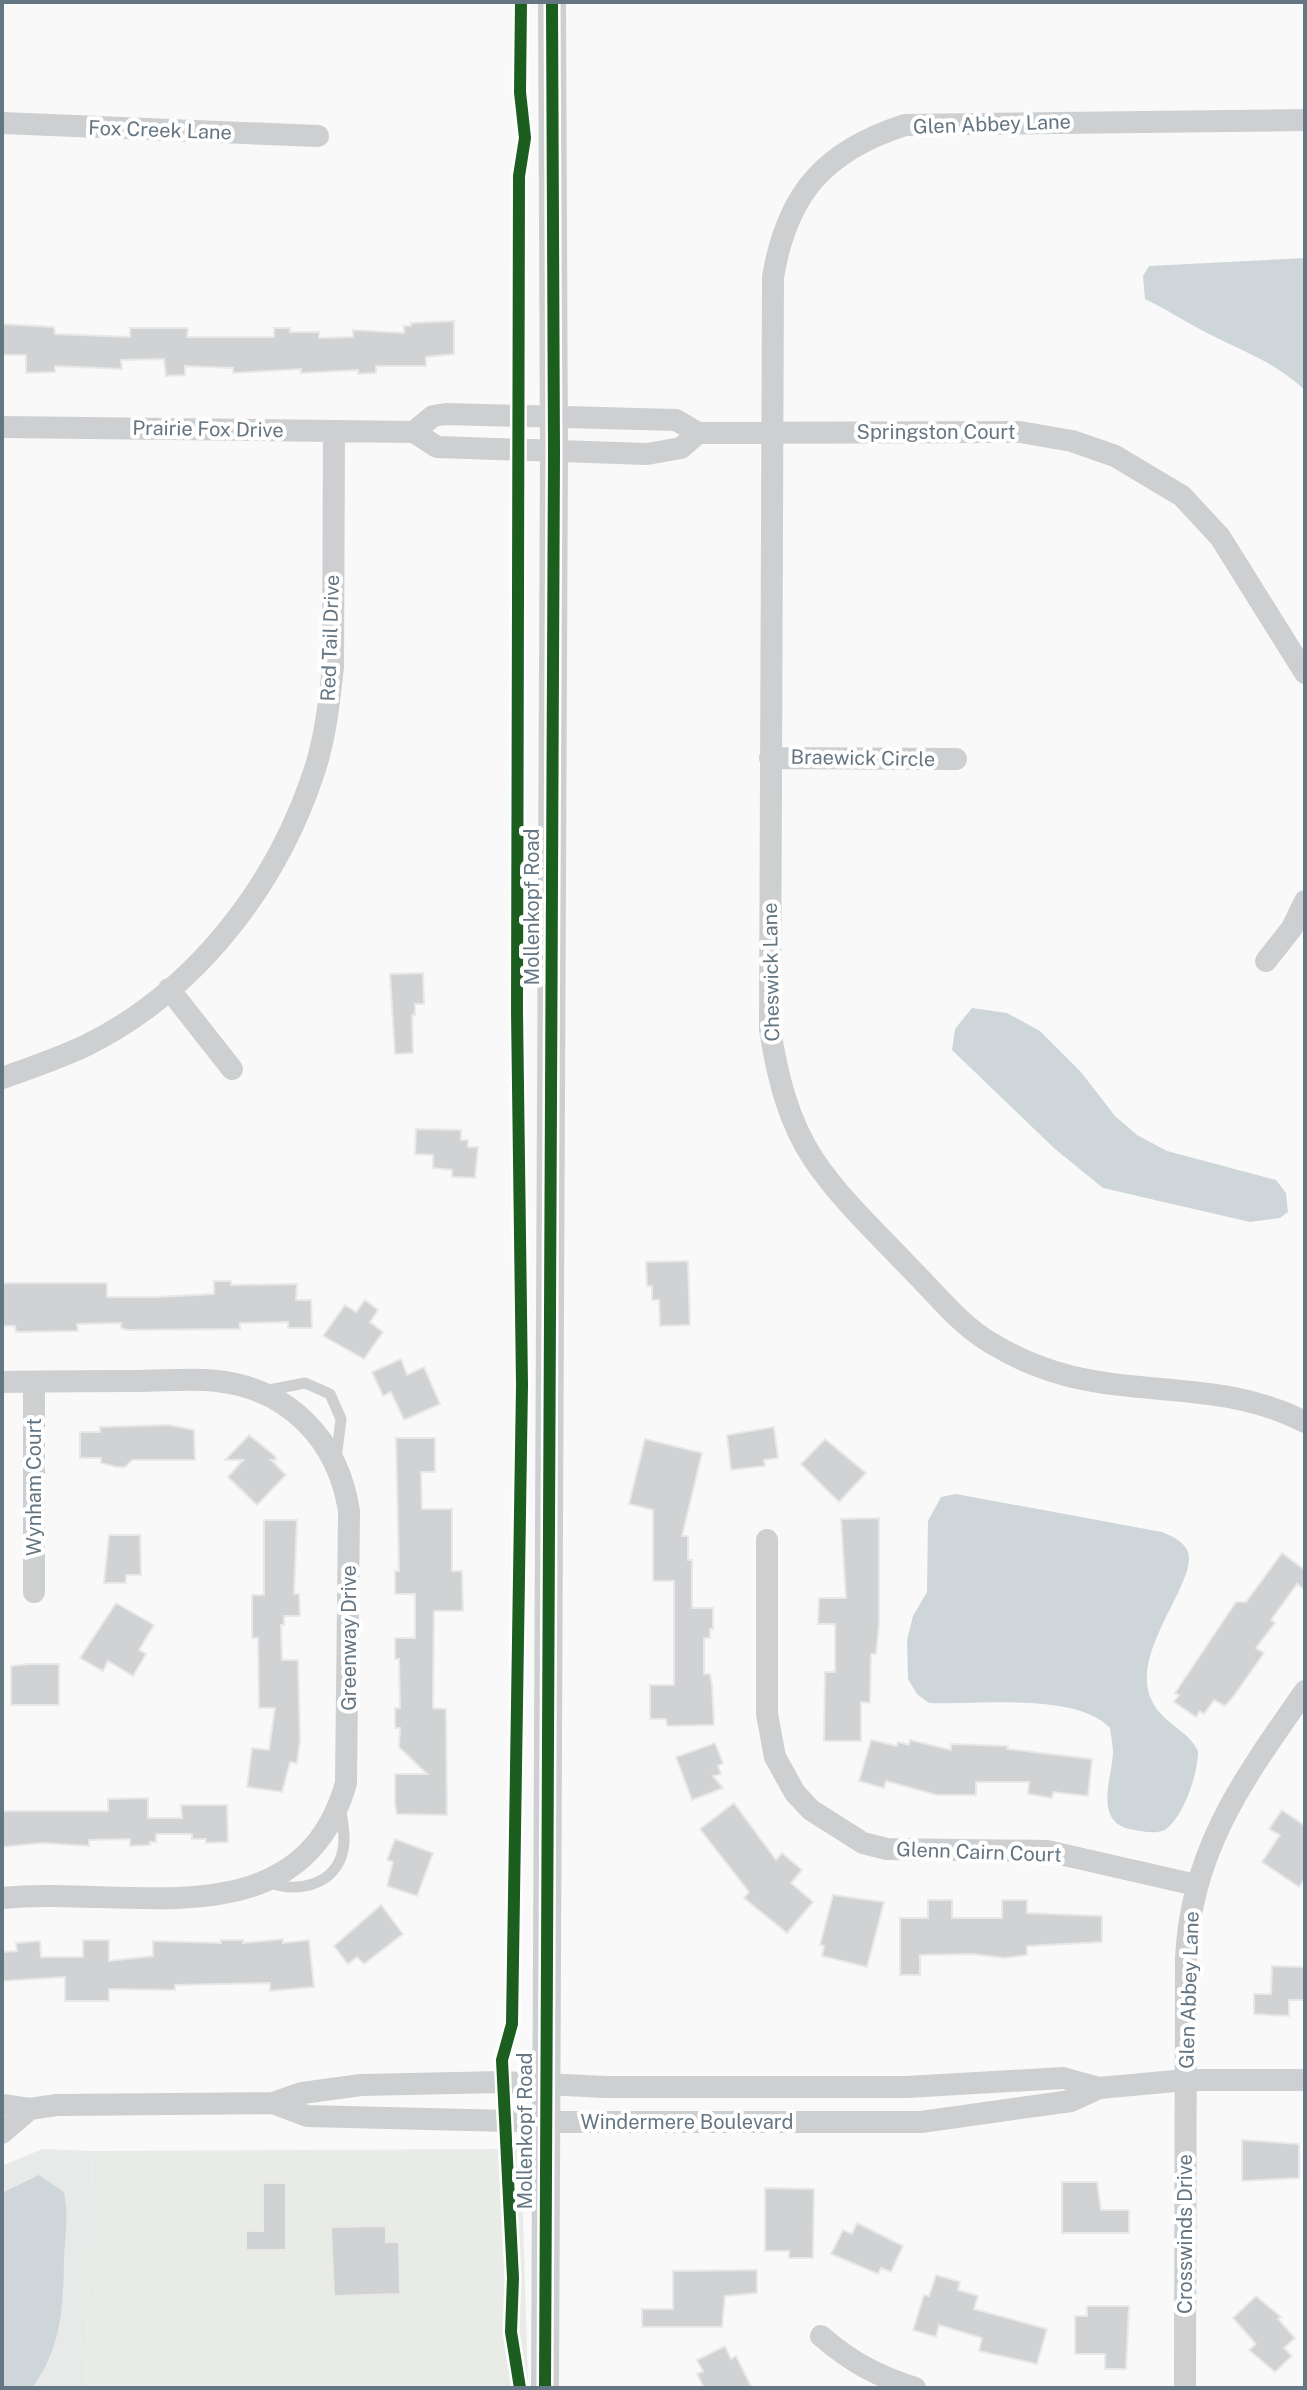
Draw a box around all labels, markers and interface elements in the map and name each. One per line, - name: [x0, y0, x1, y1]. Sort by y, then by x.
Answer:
- street label: Glen Abbey Lane: [913, 109, 1071, 139]
- street label: Fox Creek Lane: [88, 116, 232, 144]
- street label: Prairie Fox Drive: [132, 416, 284, 442]
- street label: Springston Court: [856, 420, 1016, 444]
- street label: Red Tail Drive: [316, 574, 344, 702]
- street label: Braewick Circle: [790, 745, 936, 771]
- street label: Mollenkopf Road: [520, 829, 544, 985]
- street label: Cheswick Lane: [758, 902, 784, 1042]
- street label: Wynham Court: [22, 1418, 46, 1556]
- street label: Greenway Drive: [337, 1565, 361, 1711]
- street label: Glenn Cairn Court: [896, 1837, 1062, 1867]
- street label: Glen Abbey Lane: [1174, 1911, 1204, 2069]
- street label: Mollenkopf Road: [513, 2053, 537, 2209]
- street label: Windermere Boulevard: [581, 2110, 793, 2134]
- street label: Crosswinds Drive: [1173, 2154, 1197, 2314]

